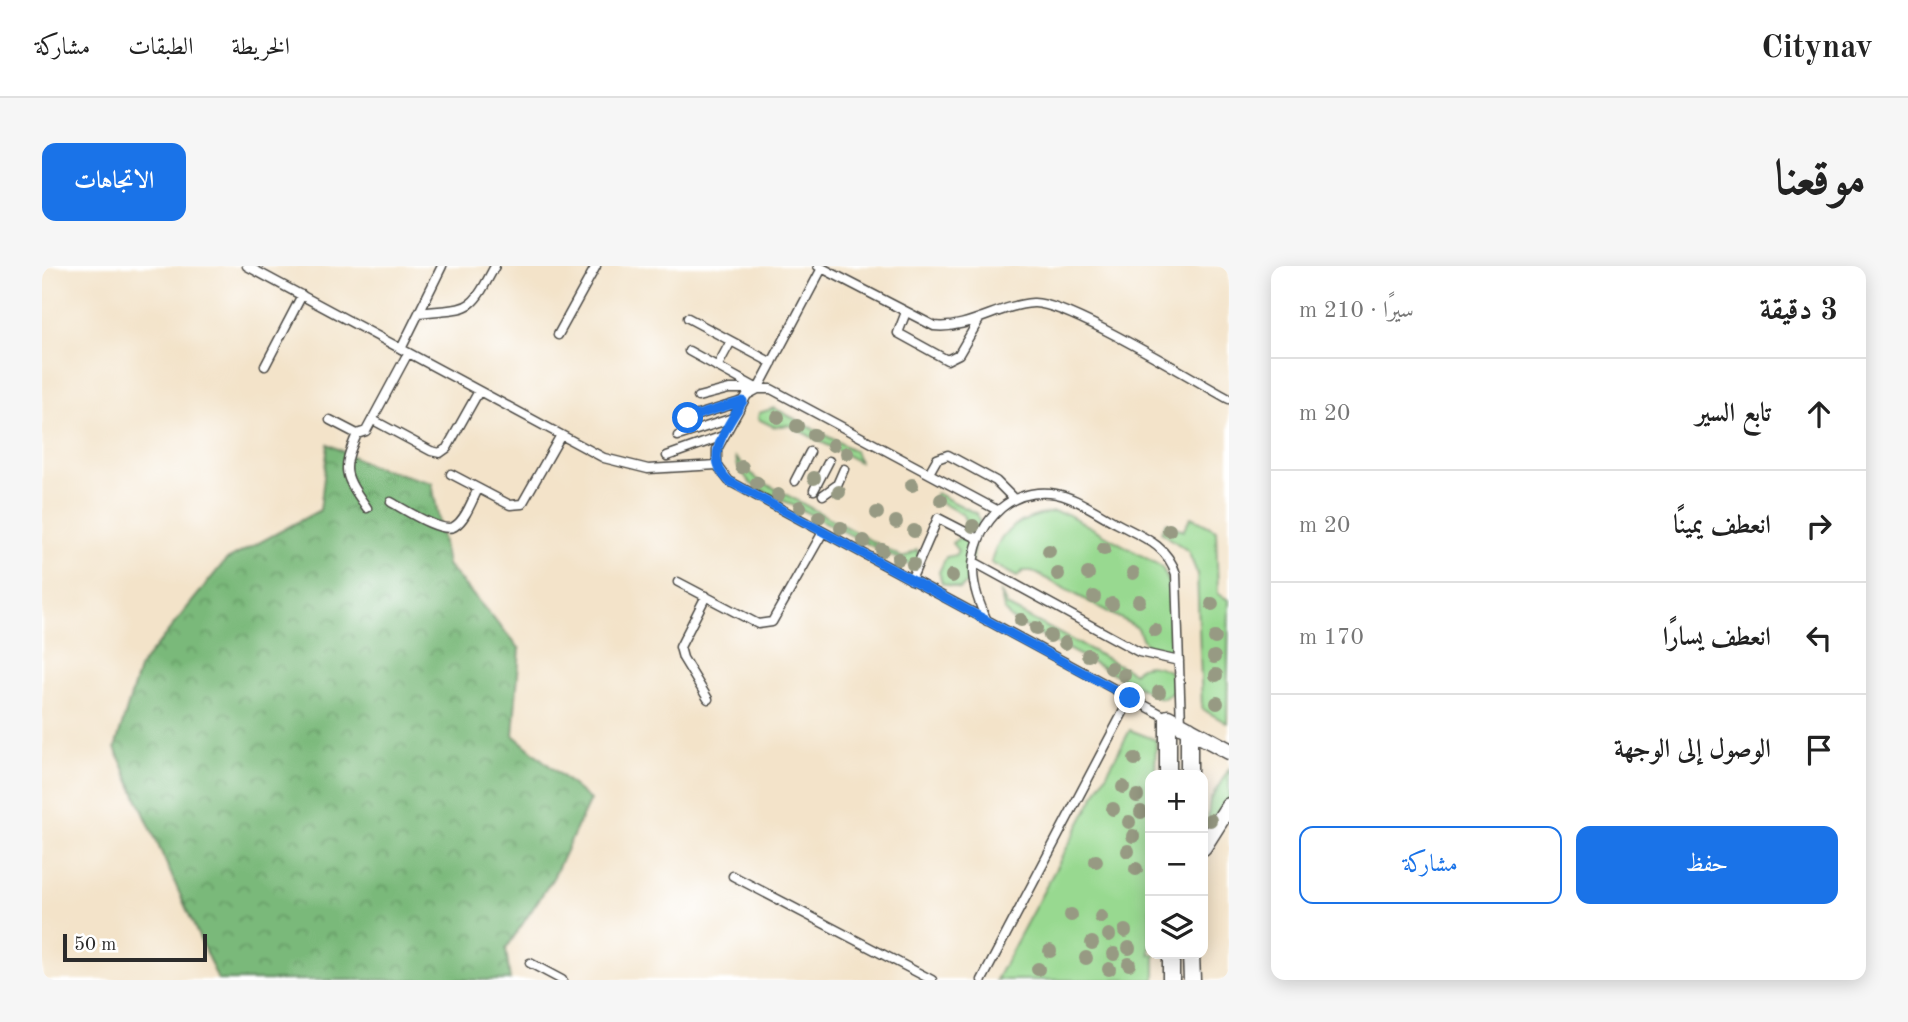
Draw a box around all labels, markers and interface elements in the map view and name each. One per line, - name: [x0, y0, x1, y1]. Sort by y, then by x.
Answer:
- text: Citynav: [1761, 32, 1873, 65]
- text: مشاركة: [35, 36, 90, 60]
- text: الطبقات: [128, 36, 194, 60]
- text: الخريطة: [232, 36, 290, 60]
- button: الاتجاهات: [42, 143, 186, 221]
- text: موقعنا: [1774, 157, 1866, 206]
- text: 3 دقيقة: [1760, 296, 1838, 326]
- text: سيرًا · 210 m: [1299, 299, 1414, 322]
- icon: ahead: [1800, 395, 1838, 433]
- text: تابع السير: [1696, 401, 1771, 427]
- route start: [672, 402, 703, 433]
- text: 20 m: [1299, 402, 1350, 425]
- icon: right: [1800, 507, 1838, 545]
- text: انعطف يمينًا: [1673, 513, 1771, 539]
- text: 20 m: [1299, 514, 1350, 537]
- icon: left: [1800, 619, 1838, 657]
- text: انعطف يسارًا: [1663, 625, 1771, 651]
- text: 170 m: [1299, 626, 1364, 649]
- route end: [1114, 682, 1145, 713]
- icon: arrive: [1800, 731, 1838, 769]
- text: الوصول إلى الوجهة: [1614, 737, 1771, 763]
- map controls: [1145, 770, 1208, 959]
- button: +: [1145, 770, 1208, 833]
- button: مشاركة: [1299, 826, 1562, 904]
- button: حفظ: [1576, 826, 1838, 904]
- button: −: [1145, 833, 1208, 896]
- button: layers: [1145, 896, 1208, 959]
- scale bar: [63, 931, 206, 963]
- text: 50 m: [74, 936, 116, 955]

